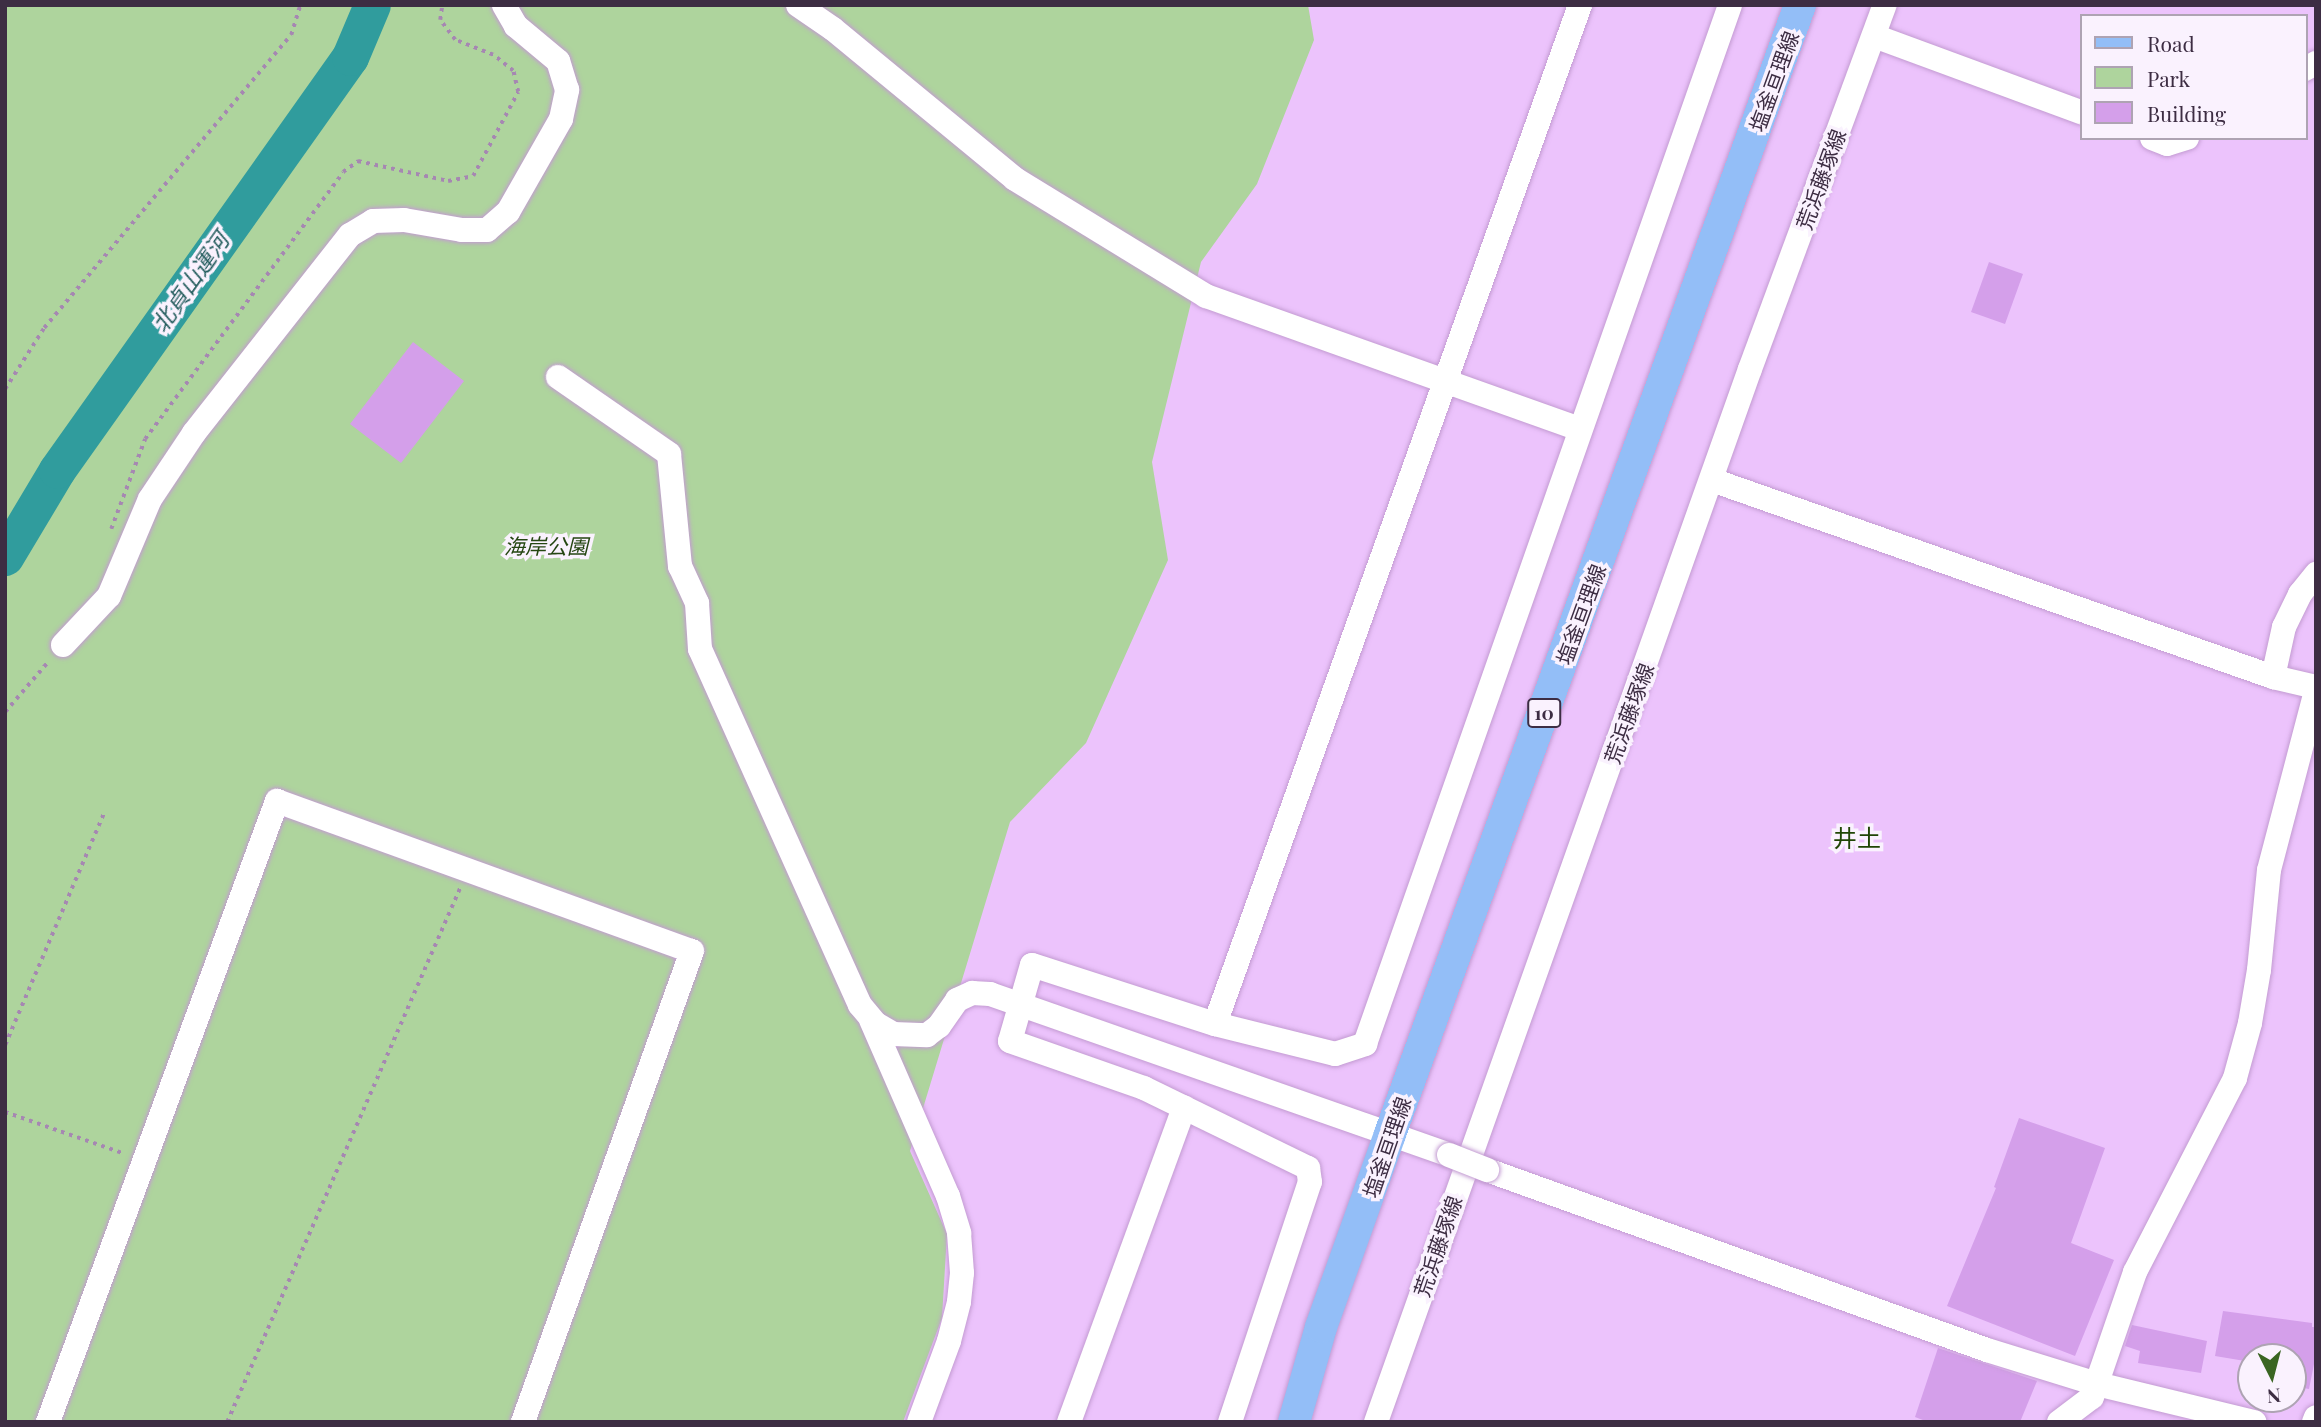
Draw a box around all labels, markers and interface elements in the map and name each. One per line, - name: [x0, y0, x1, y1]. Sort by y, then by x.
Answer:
- legend: [2080, 14, 2307, 140]
- street label: 塩釜亘理線: [1743, 27, 1803, 135]
- text: Road: [2147, 29, 2195, 57]
- text: Park: [2147, 64, 2190, 92]
- text: Building: [2147, 99, 2226, 127]
- street label: 荒浜藤塚線: [1790, 125, 1850, 233]
- water label: 北貞山運河: [146, 227, 234, 337]
- park label: 海岸公園: [504, 532, 588, 558]
- street label: 塩釜亘理線: [1550, 560, 1610, 668]
- street label: 荒浜藤塚線: [1598, 659, 1658, 767]
- road number: 10: [1526, 698, 1562, 728]
- district label: 井土: [1833, 824, 1881, 852]
- street label: 塩釜亘理線: [1357, 1093, 1415, 1201]
- street label: 荒浜藤塚線: [1408, 1192, 1466, 1300]
- north arrow: [2237, 1343, 2307, 1413]
- text: N: [2266, 1383, 2282, 1411]

